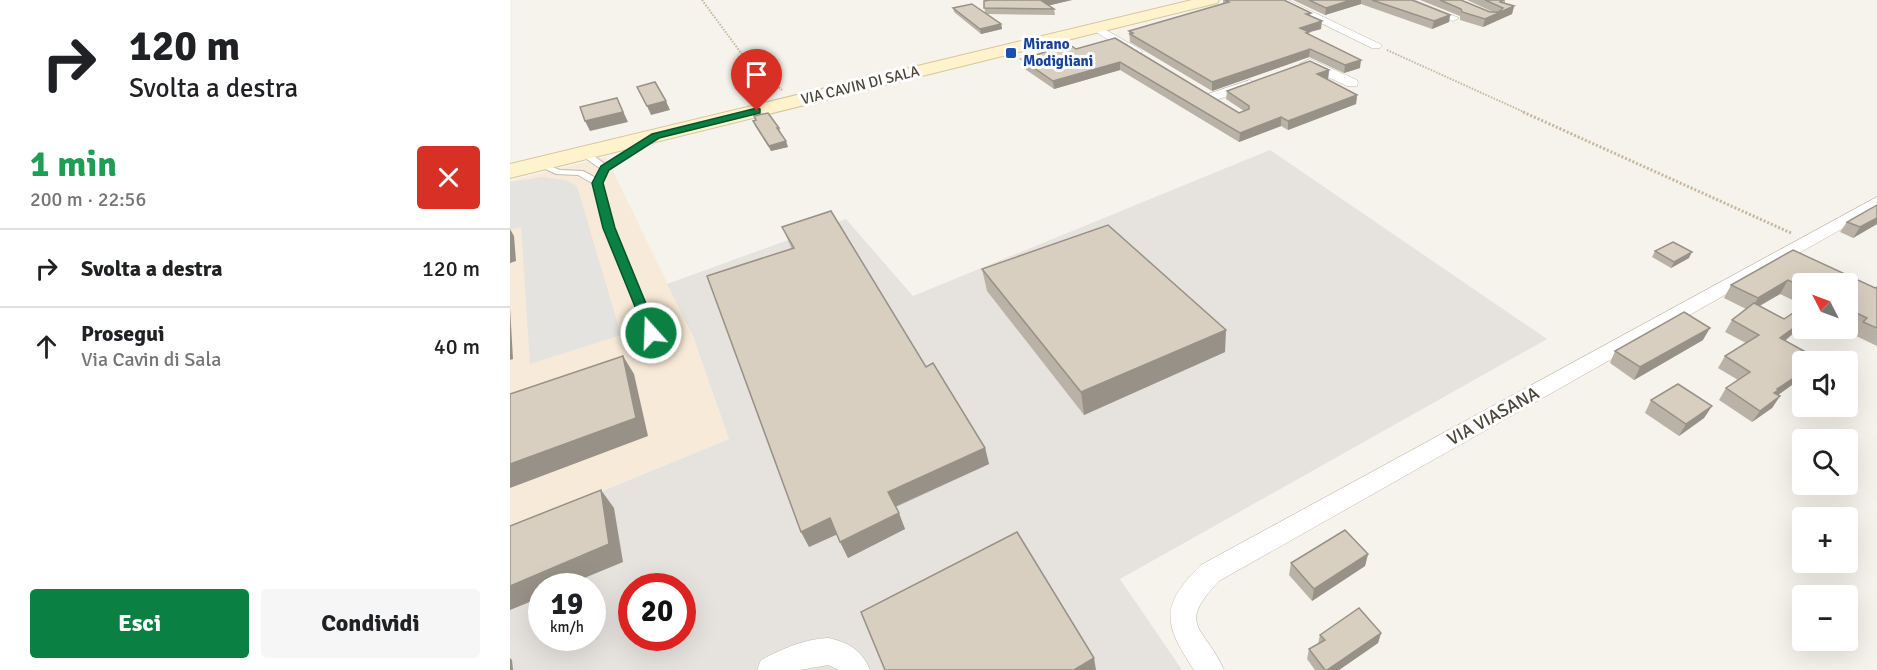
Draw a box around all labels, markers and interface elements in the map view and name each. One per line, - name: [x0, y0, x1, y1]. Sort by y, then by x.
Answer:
- text: 120 m: [129, 21, 240, 72]
- icon: right: [30, 24, 108, 102]
- place label: Mirano Modigliani: [1023, 35, 1093, 70]
- marker: Mirano Modigliani: [1004, 46, 1018, 60]
- pin: [731, 49, 782, 111]
- icon: arrive: [740, 58, 773, 91]
- street label: VIA CAVIN DI SALA: [799, 62, 921, 108]
- text: Svolta a destra: [129, 72, 298, 105]
- text: 1 min: [30, 142, 117, 187]
- button: close: [417, 146, 480, 209]
- text: 200 m · 22:56: [30, 187, 146, 212]
- icon: right: [30, 252, 63, 285]
- text: Svolta a destra: [81, 255, 222, 282]
- text: 120 m: [422, 255, 480, 282]
- north arrow: [1792, 273, 1858, 339]
- map controls: [1792, 273, 1858, 651]
- position arrow: [619, 301, 683, 365]
- text: Prosegui: [81, 320, 165, 347]
- icon: ahead: [30, 330, 63, 363]
- text: 40 m: [434, 333, 480, 360]
- text: Via Cavin di Sala: [81, 347, 221, 372]
- button: sound: [1792, 351, 1858, 417]
- street label: VIA VIASANA: [1443, 382, 1543, 450]
- button: search: [1792, 429, 1858, 495]
- button: +: [1792, 507, 1858, 573]
- speed limit sign: 20: [618, 573, 696, 651]
- button: −: [1792, 585, 1858, 651]
- text: 19: [551, 586, 583, 623]
- button: Esci: [30, 589, 249, 658]
- button: Condividi: [261, 589, 480, 658]
- text: km/h: [550, 618, 584, 636]

